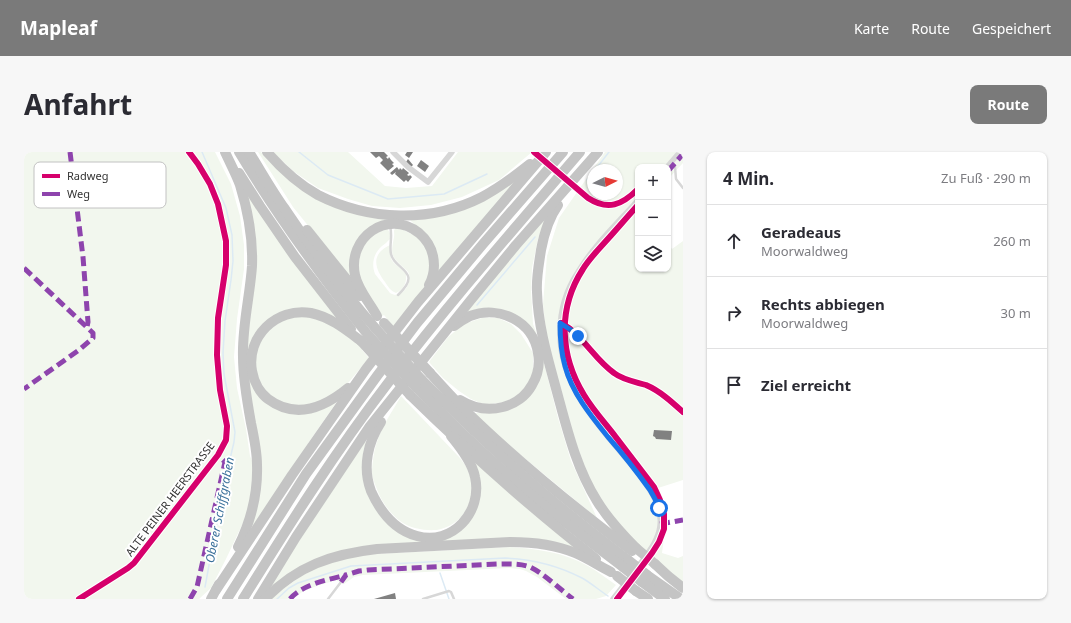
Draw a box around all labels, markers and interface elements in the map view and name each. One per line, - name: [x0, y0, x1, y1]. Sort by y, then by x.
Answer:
- text: Mapleaf: [20, 15, 97, 41]
- text: Karte: [854, 19, 889, 38]
- text: Route: [911, 19, 950, 38]
- text: Gespeichert: [972, 19, 1051, 38]
- text: Anfahrt: [24, 85, 132, 123]
- button: Route: [970, 85, 1047, 124]
- legend: [34, 162, 166, 208]
- north arrow: [587, 164, 623, 200]
- map controls: [635, 164, 671, 272]
- button: +: [635, 164, 671, 200]
- text: 4 Min.: [723, 167, 774, 190]
- text: Radweg: [67, 168, 108, 183]
- text: Zu Fuß · 290 m: [941, 169, 1031, 187]
- text: Weg: [67, 186, 90, 201]
- button: −: [635, 200, 671, 236]
- text: Geradeaus: [761, 222, 841, 242]
- icon: ahead: [723, 230, 745, 252]
- text: 260 m: [993, 232, 1031, 250]
- button: layers: [635, 236, 671, 272]
- text: Moorwaldweg: [761, 242, 848, 260]
- text: Rechts abbiegen: [761, 294, 885, 314]
- icon: right: [723, 302, 745, 324]
- text: 30 m: [1001, 304, 1031, 322]
- text: Moorwaldweg: [761, 314, 848, 332]
- route end: [569, 327, 587, 345]
- icon: arrive: [723, 374, 745, 396]
- text: Ziel erreicht: [761, 375, 851, 395]
- street label: ALTE PEINER HEERSTRASSE: [122, 438, 218, 559]
- water label: Oberer Schiffgraben: [201, 456, 238, 564]
- route start: [650, 499, 668, 517]

